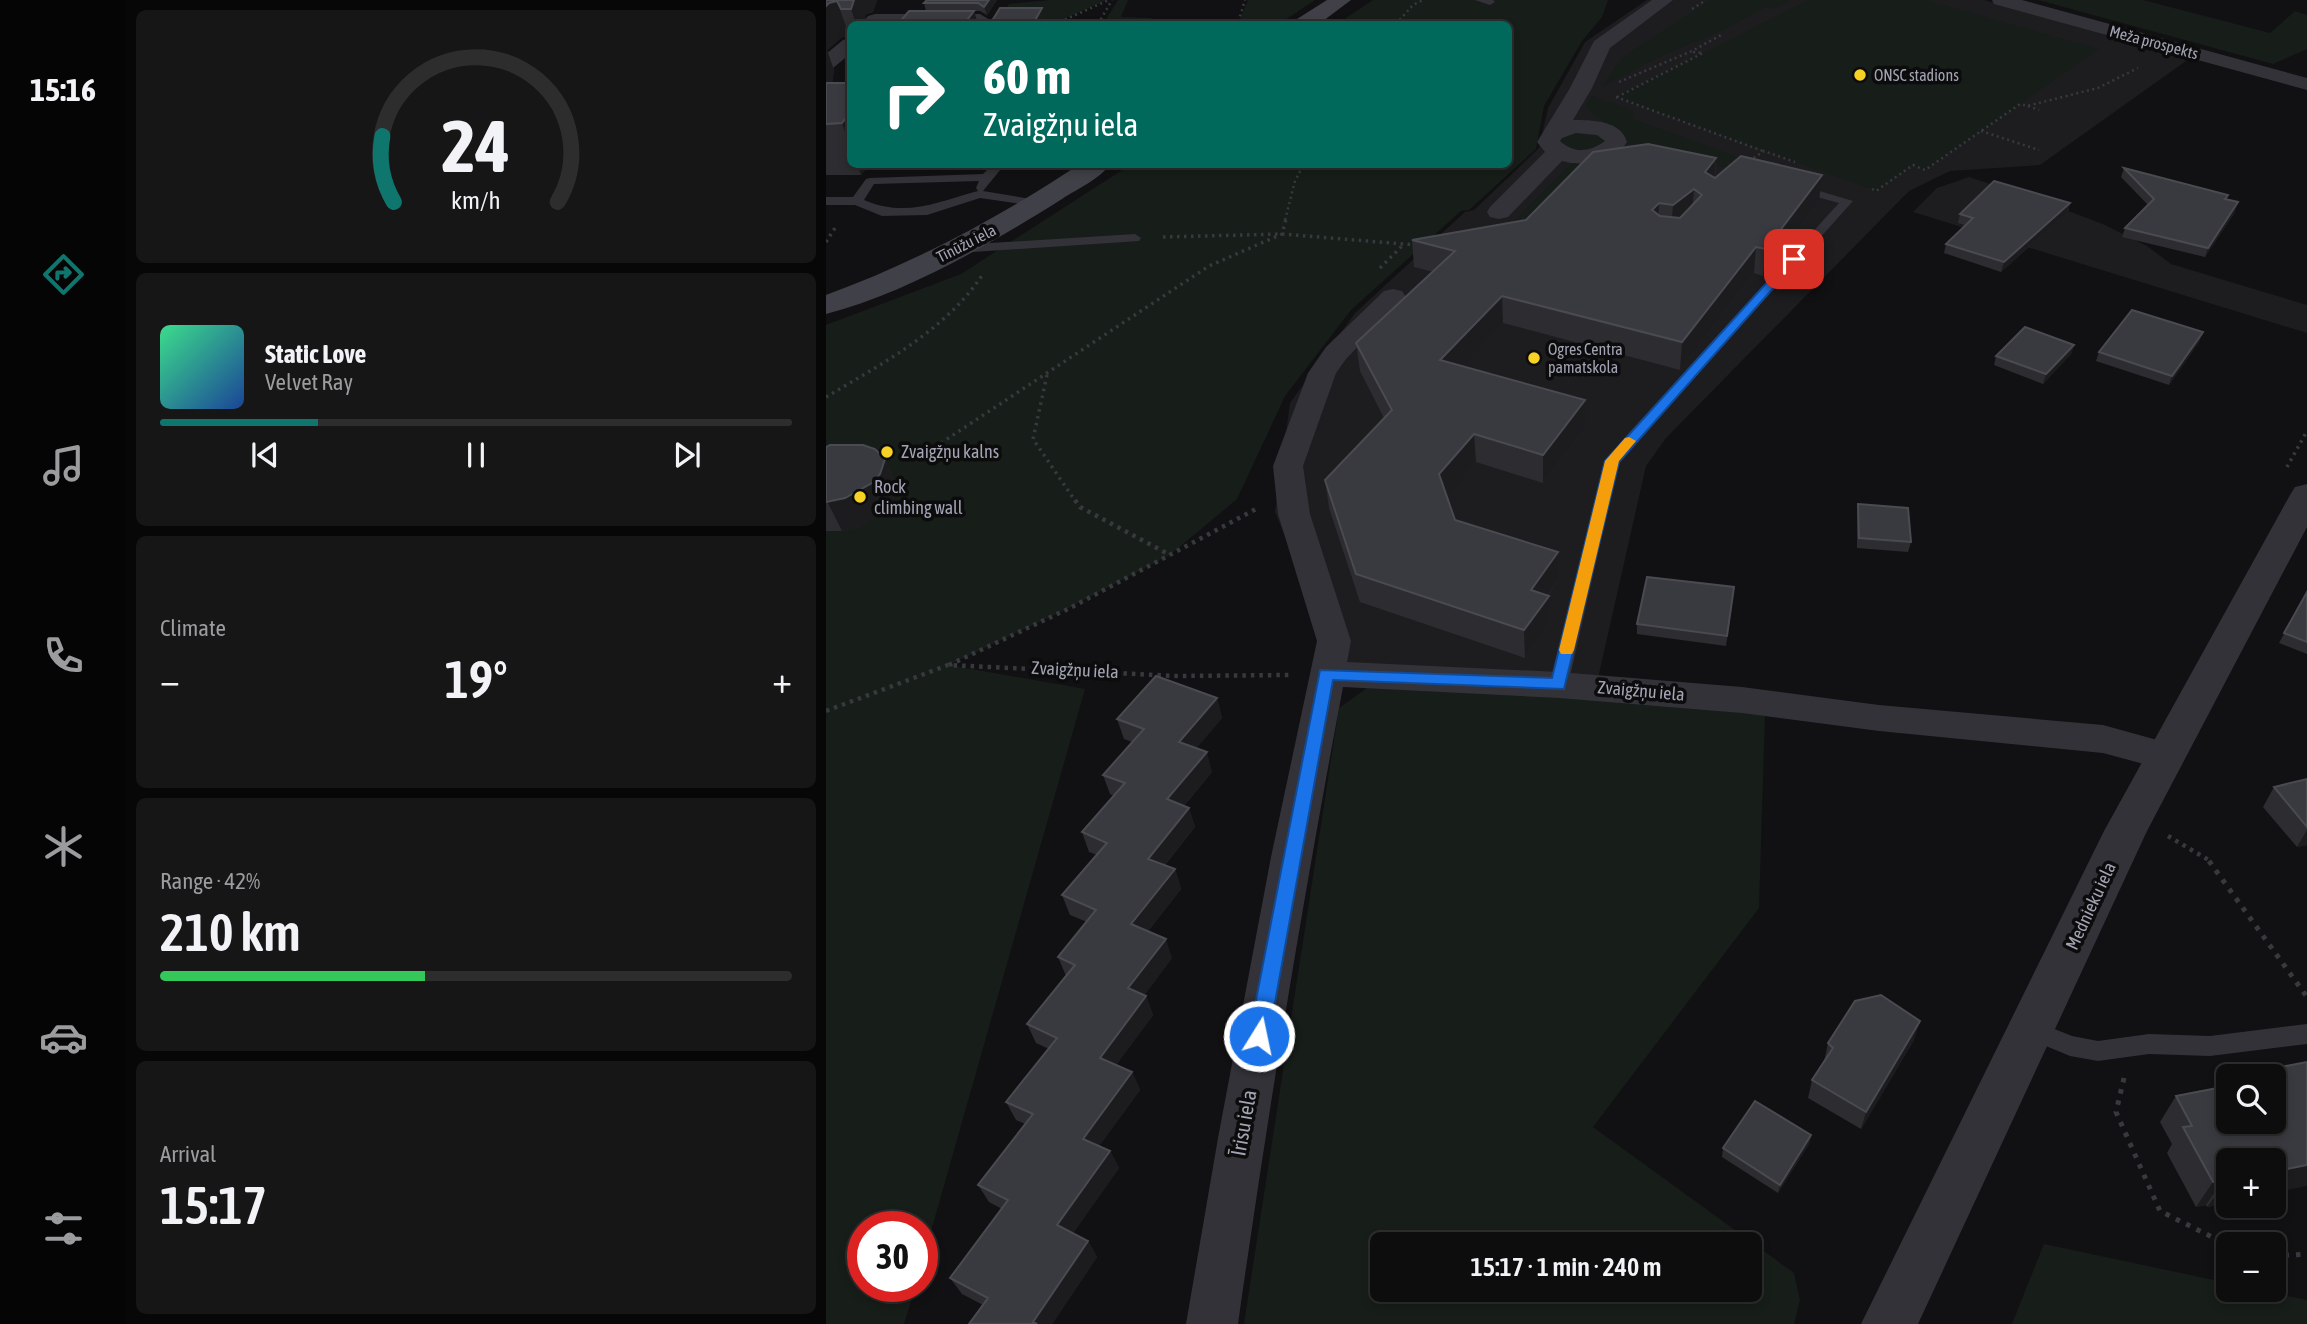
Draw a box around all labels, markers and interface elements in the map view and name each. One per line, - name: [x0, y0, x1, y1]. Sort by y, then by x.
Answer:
- street label: Meža prospekts: [2107, 22, 2201, 64]
- text: 60 m: [983, 48, 1071, 104]
- icon: right: [868, 49, 959, 140]
- place label: ONSC stadions: [1874, 66, 1959, 84]
- marker: ONSC stadions: [1852, 67, 1868, 83]
- text: 15:16: [30, 71, 96, 108]
- text: 24: [442, 105, 510, 188]
- text: Zvaigžņu iela: [983, 106, 1138, 143]
- text: km/h: [451, 186, 501, 214]
- street label: Tīnūžu iela: [933, 220, 999, 266]
- pin: [1764, 229, 1824, 289]
- icon: arrive: [1775, 240, 1813, 278]
- icon: directions: [39, 250, 88, 299]
- text: Static Love: [265, 339, 366, 369]
- place label: Ogres Centra pamatskola: [1548, 340, 1623, 377]
- marker: Ogres Centra pamatskola: [1526, 350, 1542, 366]
- text: Velvet Ray: [265, 369, 353, 395]
- icon: previous: [246, 436, 284, 474]
- icon: pause: [457, 436, 495, 474]
- icon: next: [668, 436, 706, 474]
- icon: music: [39, 441, 88, 490]
- place label: Zvaigžņu kalns: [901, 441, 999, 462]
- marker: Zvaigžņu kalns: [879, 444, 895, 460]
- place label: Rock climbing wall: [874, 476, 963, 518]
- marker: Rock climbing wall: [852, 489, 868, 505]
- text: Climate: [160, 615, 226, 641]
- icon: phone: [39, 631, 88, 680]
- text: 19°: [444, 649, 508, 709]
- street label: Zvaigžņu iela: [1031, 657, 1119, 682]
- text: −: [160, 658, 180, 701]
- text: +: [772, 658, 792, 701]
- street label: Zvaigžņu iela: [1597, 676, 1686, 705]
- icon: climate: [39, 822, 88, 871]
- street label: Mednieku iela: [2061, 859, 2120, 953]
- text: Range · 42%: [160, 868, 260, 894]
- text: 210 km: [160, 902, 301, 962]
- position arrow: [1222, 999, 1296, 1073]
- icon: car: [39, 1013, 88, 1062]
- map controls: [2216, 1064, 2286, 1302]
- button: search: [2216, 1064, 2286, 1134]
- street label: Īrisu iela: [1225, 1088, 1261, 1158]
- text: Arrival: [160, 1141, 216, 1167]
- button: +: [2216, 1148, 2286, 1218]
- text: 15:17: [160, 1175, 267, 1235]
- icon: filters: [39, 1204, 88, 1253]
- speed limit sign: 30: [847, 1211, 938, 1302]
- button: −: [2216, 1232, 2286, 1302]
- text: 15:17 · 1 min · 240 m: [1471, 1252, 1661, 1282]

